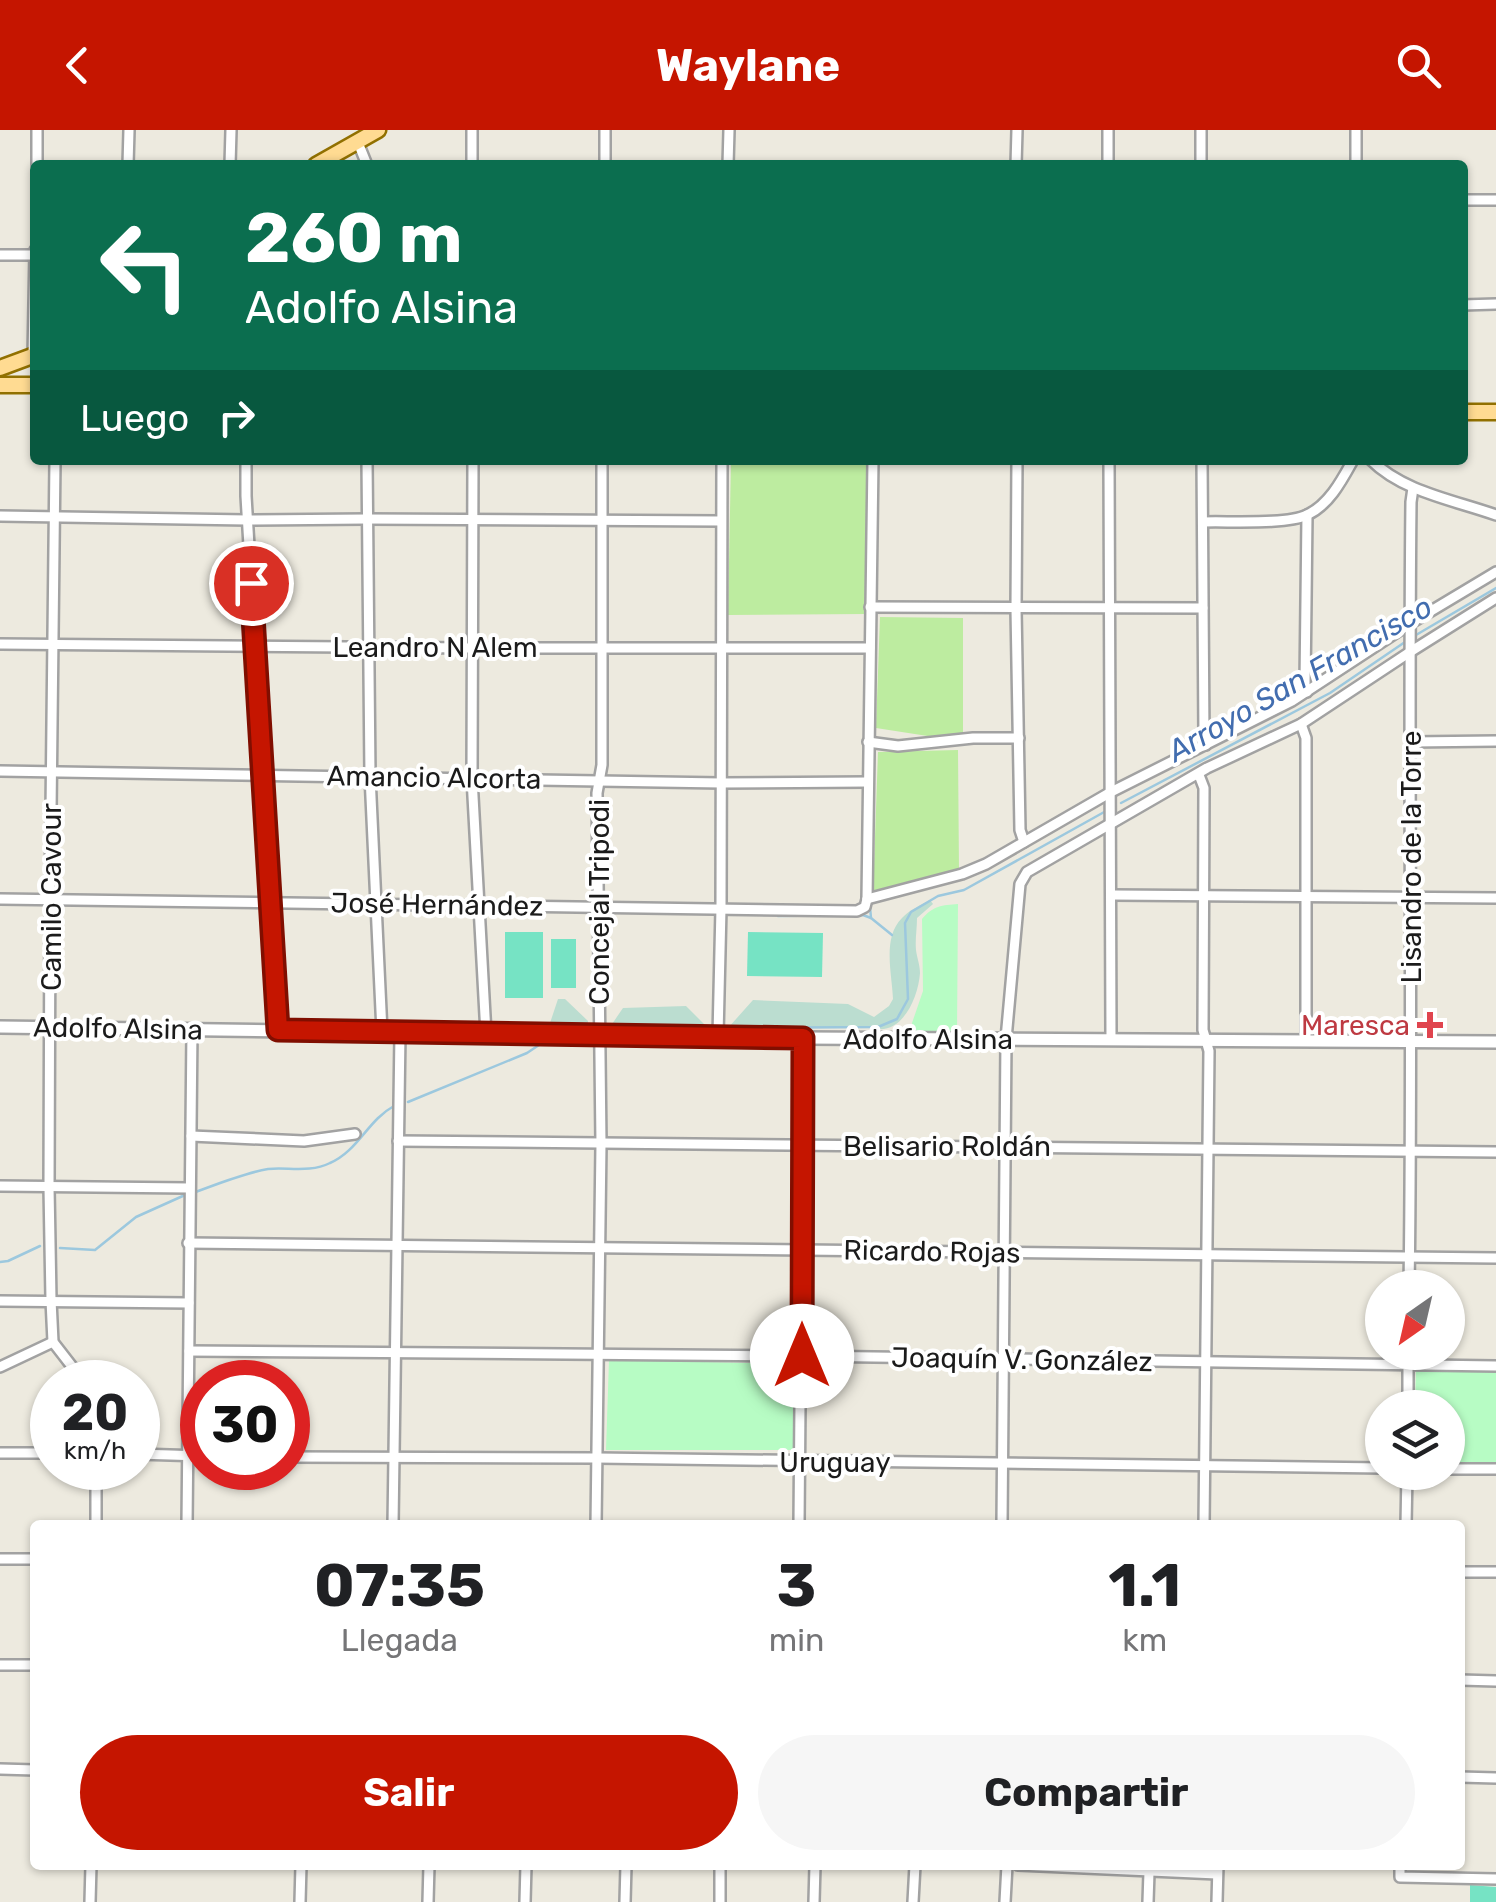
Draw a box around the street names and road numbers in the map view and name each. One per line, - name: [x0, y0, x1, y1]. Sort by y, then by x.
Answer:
- street label: Leandro N Alem: [332, 631, 538, 664]
- street label: Lisandro de la Torre: [1395, 730, 1428, 984]
- street label: Amancio Alcorta: [326, 759, 542, 796]
- street label: Concejal Tripodi: [583, 799, 616, 1005]
- street label: Camilo Cavour: [35, 803, 68, 991]
- street label: José Hernández: [330, 886, 544, 923]
- street label: Adolfo Alsina: [33, 1011, 203, 1046]
- street label: Adolfo Alsina: [843, 1023, 1013, 1056]
- street label: Belisario Roldán: [843, 1130, 1051, 1163]
- street label: Ricardo Rojas: [843, 1233, 1021, 1270]
- street label: Joaquín V. González: [891, 1341, 1153, 1378]
- street label: Uruguay: [779, 1446, 891, 1479]

